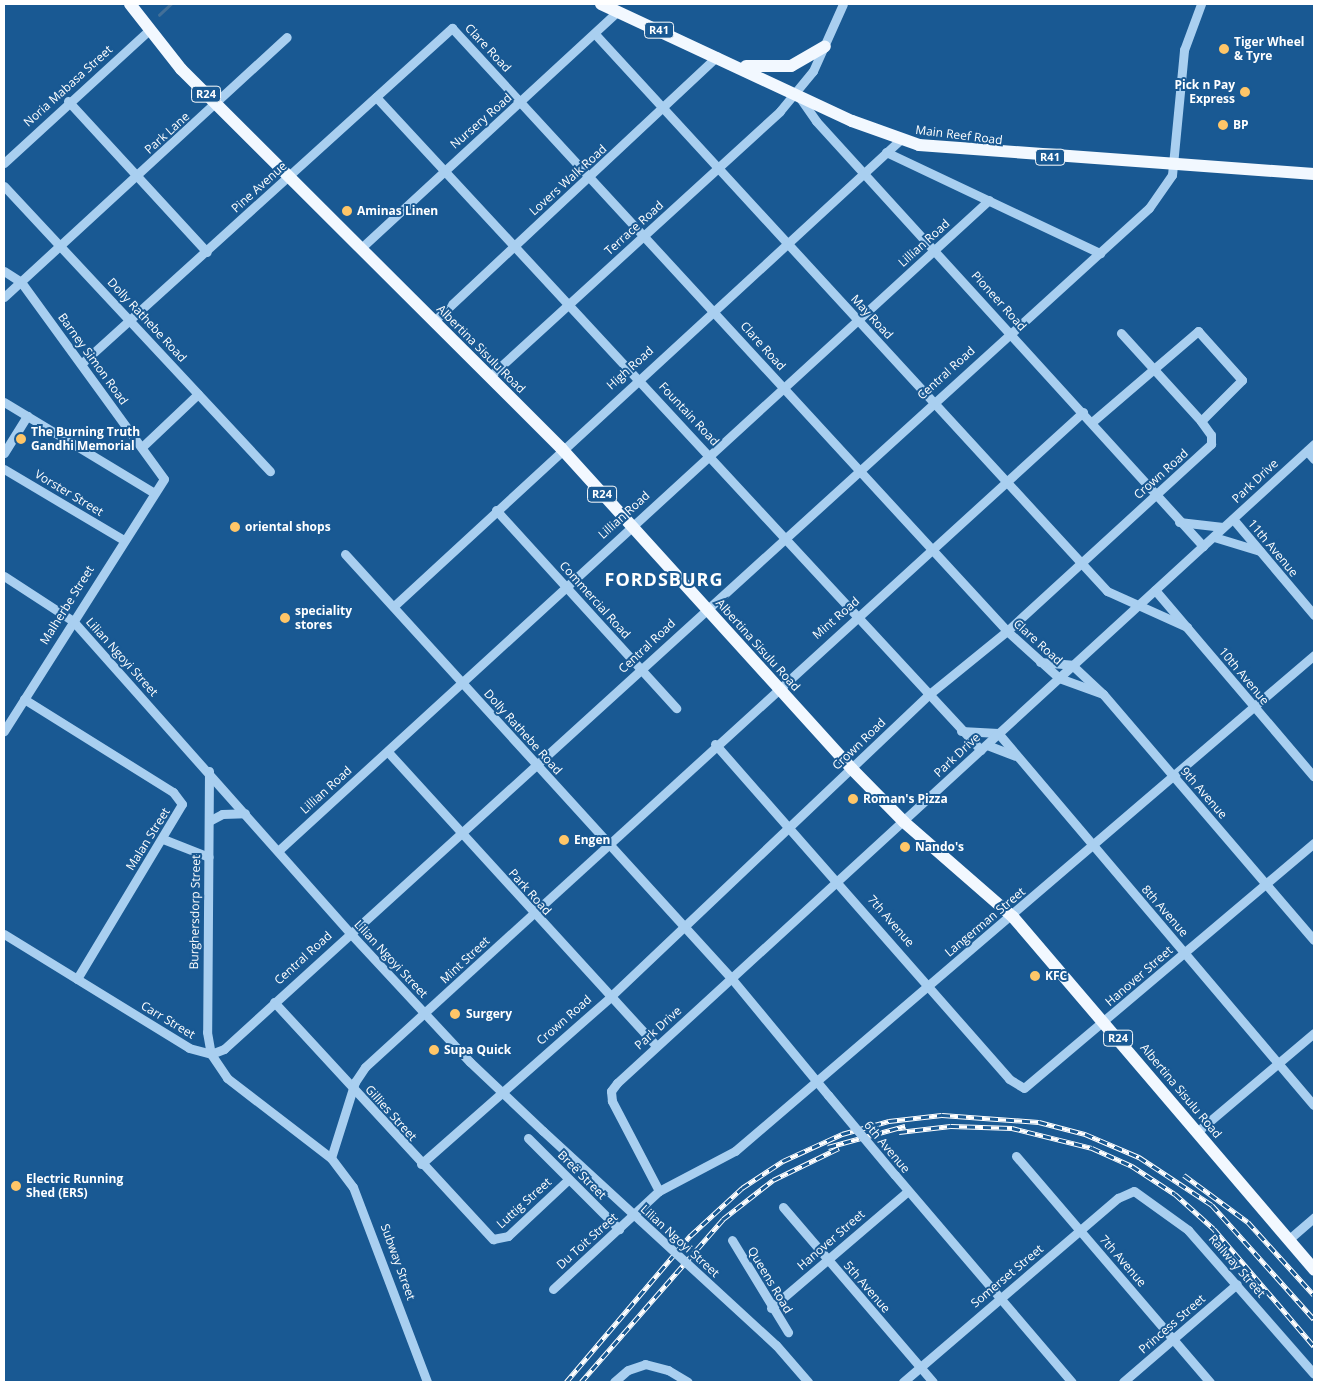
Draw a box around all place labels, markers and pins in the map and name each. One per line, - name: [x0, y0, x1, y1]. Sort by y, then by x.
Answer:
- place label: Tiger Wheel & Tyre: [1234, 35, 1304, 63]
- marker: Tiger Wheel & Tyre: [1218, 43, 1230, 55]
- place label: Pick n Pay Express: [1174, 78, 1235, 106]
- marker: Pick n Pay Express: [1239, 86, 1251, 98]
- place label: BP: [1233, 118, 1249, 132]
- marker: BP: [1217, 119, 1229, 131]
- place label: Aminas Linen: [357, 204, 438, 218]
- marker: Aminas Linen: [341, 205, 353, 217]
- place label: The Burning Truth Gandhi Memorial: [31, 425, 140, 453]
- marker: The Burning Truth Gandhi Memorial: [15, 433, 27, 445]
- place label: oriental shops: [245, 520, 331, 534]
- marker: oriental shops: [229, 521, 241, 533]
- place label: speciality stores: [295, 604, 352, 632]
- marker: speciality stores: [279, 612, 291, 624]
- place label: Roman's Pizza: [863, 792, 948, 806]
- marker: Roman's Pizza: [847, 793, 859, 805]
- place label: Engen: [574, 833, 610, 847]
- marker: Engen: [558, 834, 570, 846]
- place label: Nando's: [915, 840, 964, 854]
- marker: Nando's: [899, 841, 911, 853]
- place label: KFC: [1045, 969, 1067, 983]
- marker: KFC: [1029, 970, 1041, 982]
- marker: Surgery: [448, 1007, 462, 1021]
- place label: Surgery: [466, 1007, 512, 1021]
- place label: Supa Quick: [444, 1043, 511, 1057]
- marker: Supa Quick: [428, 1044, 440, 1056]
- place label: Electric Running Shed (ERS): [26, 1172, 123, 1200]
- marker: Electric Running Shed (ERS): [10, 1180, 22, 1192]

